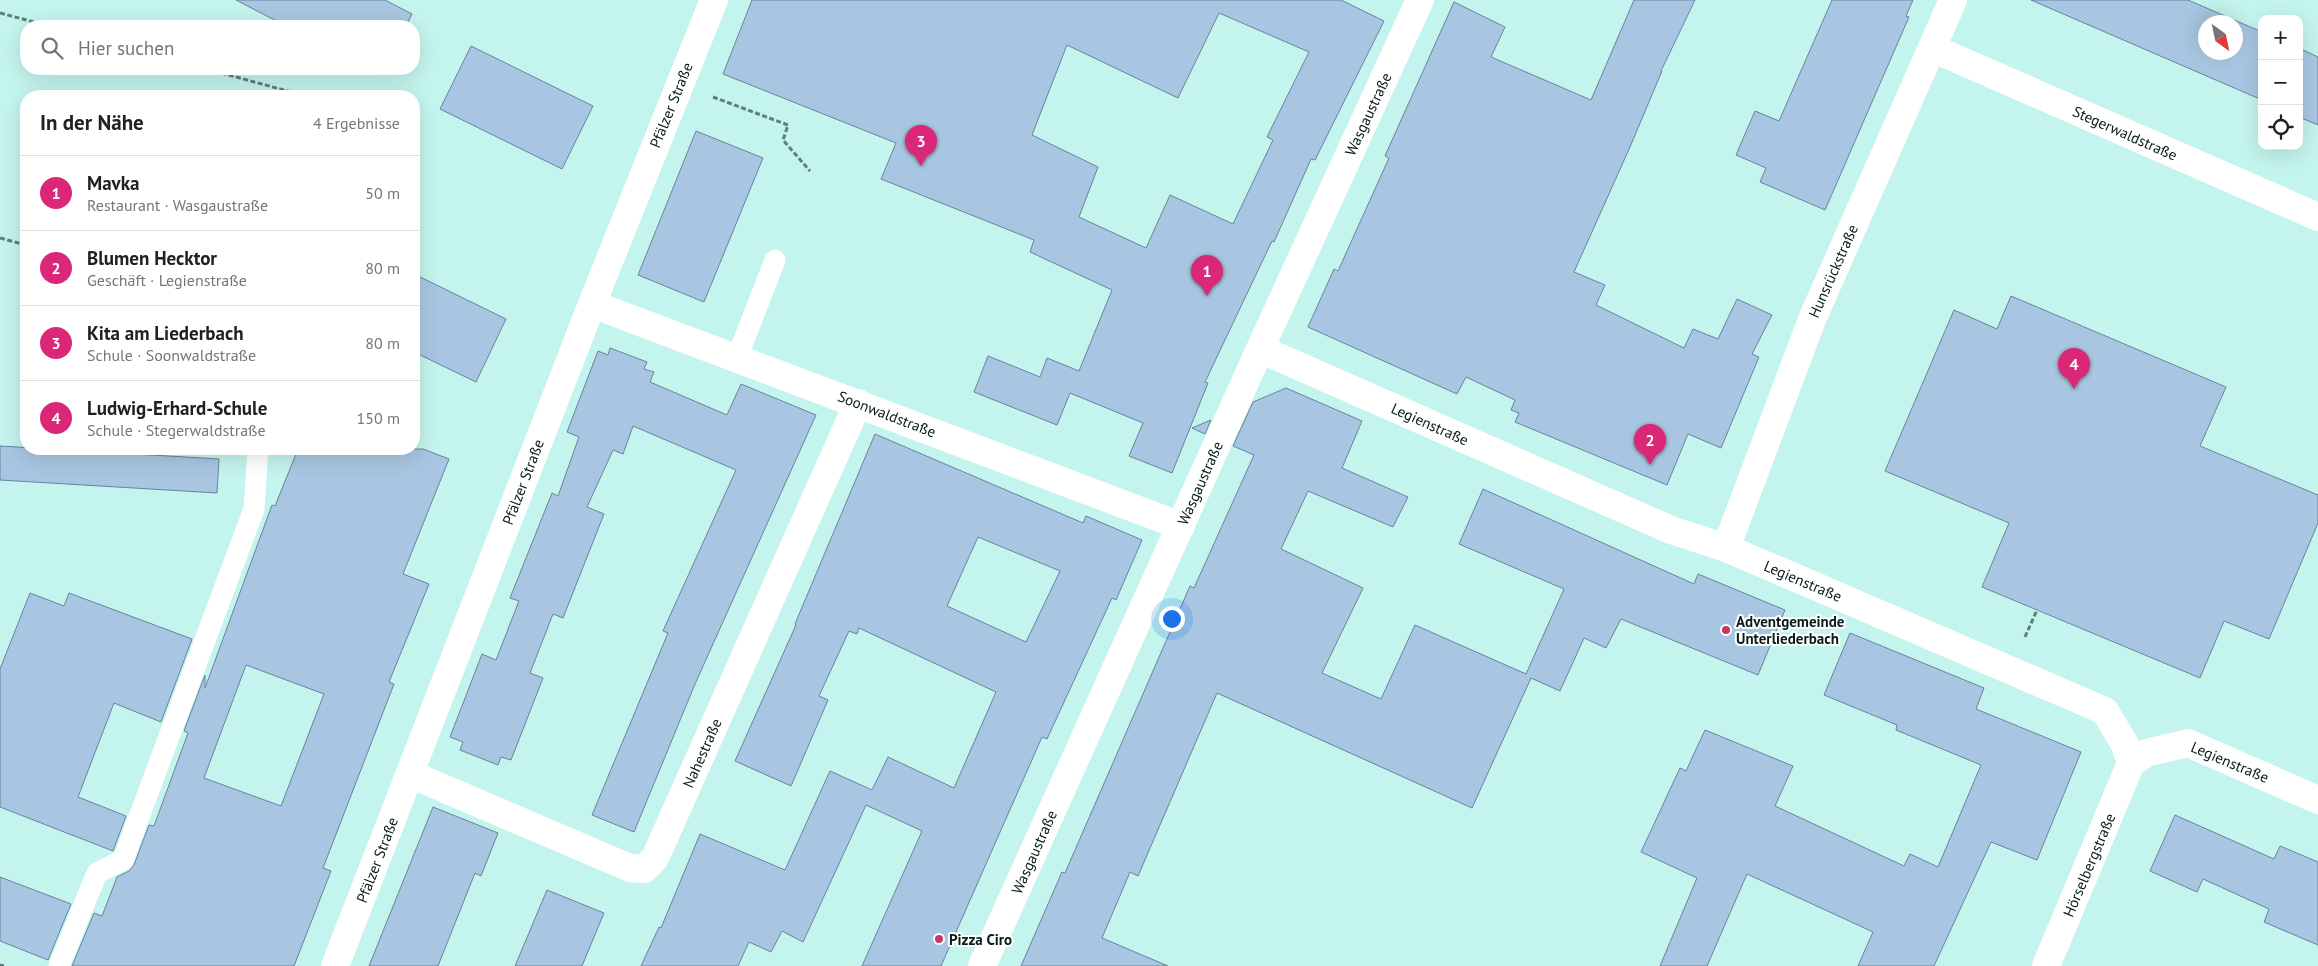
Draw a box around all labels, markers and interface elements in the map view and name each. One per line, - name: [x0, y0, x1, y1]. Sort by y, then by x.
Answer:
- north arrow: [2198, 15, 2243, 60]
- map controls: [2258, 15, 2303, 150]
- button: +: [2258, 15, 2303, 60]
- search box: [20, 20, 420, 75]
- icon: search: [38, 34, 66, 62]
- text: Hier suchen: [78, 36, 174, 60]
- street label: Pfälzer Straße: [645, 60, 697, 150]
- button: −: [2258, 60, 2303, 105]
- street label: Wasgaustraße: [1340, 69, 1396, 159]
- street label: Stegerwaldstraße: [2070, 101, 2180, 165]
- button: locate: [2258, 105, 2303, 150]
- text: In der Nähe: [40, 109, 144, 136]
- text: 4 Ergebnisse: [313, 113, 400, 133]
- pin: 3: [905, 125, 937, 166]
- text: Mavka: [87, 171, 139, 195]
- text: 1: [51, 183, 61, 203]
- text: 50 m: [365, 183, 400, 203]
- text: Restaurant · Wasgaustraße: [87, 195, 268, 215]
- street label: Hunsrückstraße: [1804, 221, 1862, 321]
- text: Blumen Hecktor: [87, 246, 217, 270]
- pin: 1: [1191, 255, 1223, 296]
- text: 2: [51, 258, 61, 278]
- text: 80 m: [365, 258, 400, 278]
- text: Geschäft · Legienstraße: [87, 270, 247, 290]
- text: Kita am Liederbach: [87, 321, 244, 345]
- text: 3: [51, 333, 61, 353]
- text: 80 m: [365, 333, 400, 353]
- text: Schule · Soonwaldstraße: [87, 345, 256, 365]
- pin: 4: [2058, 348, 2090, 389]
- street label: Soonwaldstraße: [835, 387, 939, 441]
- text: Ludwig-Erhard-Schule: [87, 396, 267, 420]
- street label: Legienstraße: [1388, 399, 1472, 449]
- text: 4: [51, 408, 61, 428]
- text: 150 m: [357, 408, 400, 428]
- text: Schule · Stegerwaldstraße: [87, 420, 266, 440]
- pin: 2: [1634, 424, 1666, 465]
- street label: Pfälzer Straße: [498, 436, 548, 528]
- street label: Wasgaustraße: [1173, 438, 1227, 528]
- street label: Legienstraße: [1761, 556, 1845, 606]
- your location: [1159, 606, 1185, 632]
- place label: Adventgemeinde Unterliederbach: [1736, 612, 1845, 648]
- marker: Adventgemeinde Unterliederbach: [1720, 624, 1732, 636]
- street label: Nahestraße: [678, 715, 726, 791]
- street label: Legienstraße: [2188, 737, 2272, 787]
- street label: Wasgaustraße: [1007, 807, 1061, 897]
- street label: Hörselbergstraße: [2059, 810, 2119, 920]
- street label: Pfälzer Straße: [352, 814, 402, 906]
- place label: Pizza Ciro: [949, 930, 1012, 949]
- marker: Pizza Ciro: [933, 933, 945, 945]

